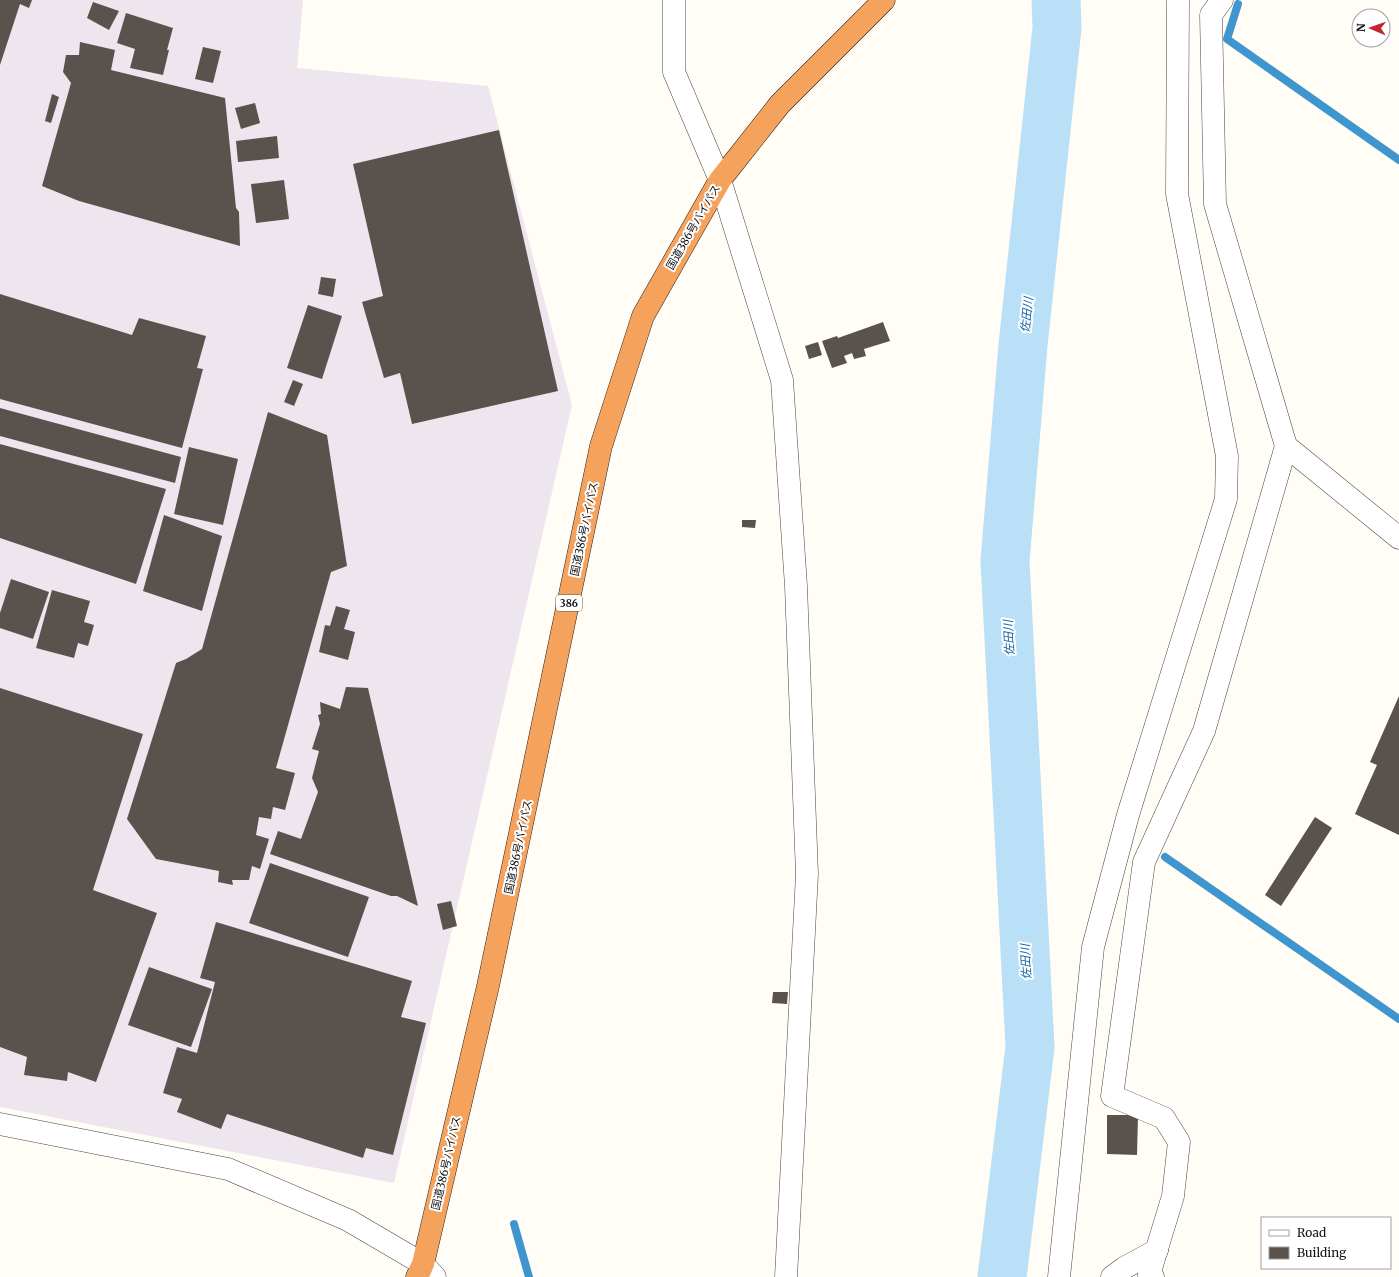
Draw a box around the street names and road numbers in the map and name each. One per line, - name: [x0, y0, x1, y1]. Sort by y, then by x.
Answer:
- street label: 国道386号バイパス: [663, 182, 723, 272]
- street label: 国道386号バイパス: [567, 481, 601, 577]
- road number: 386: [556, 595, 582, 611]
- street label: 国道386号バイパス: [501, 799, 535, 895]
- street label: 国道386号バイパス: [428, 1115, 464, 1211]

